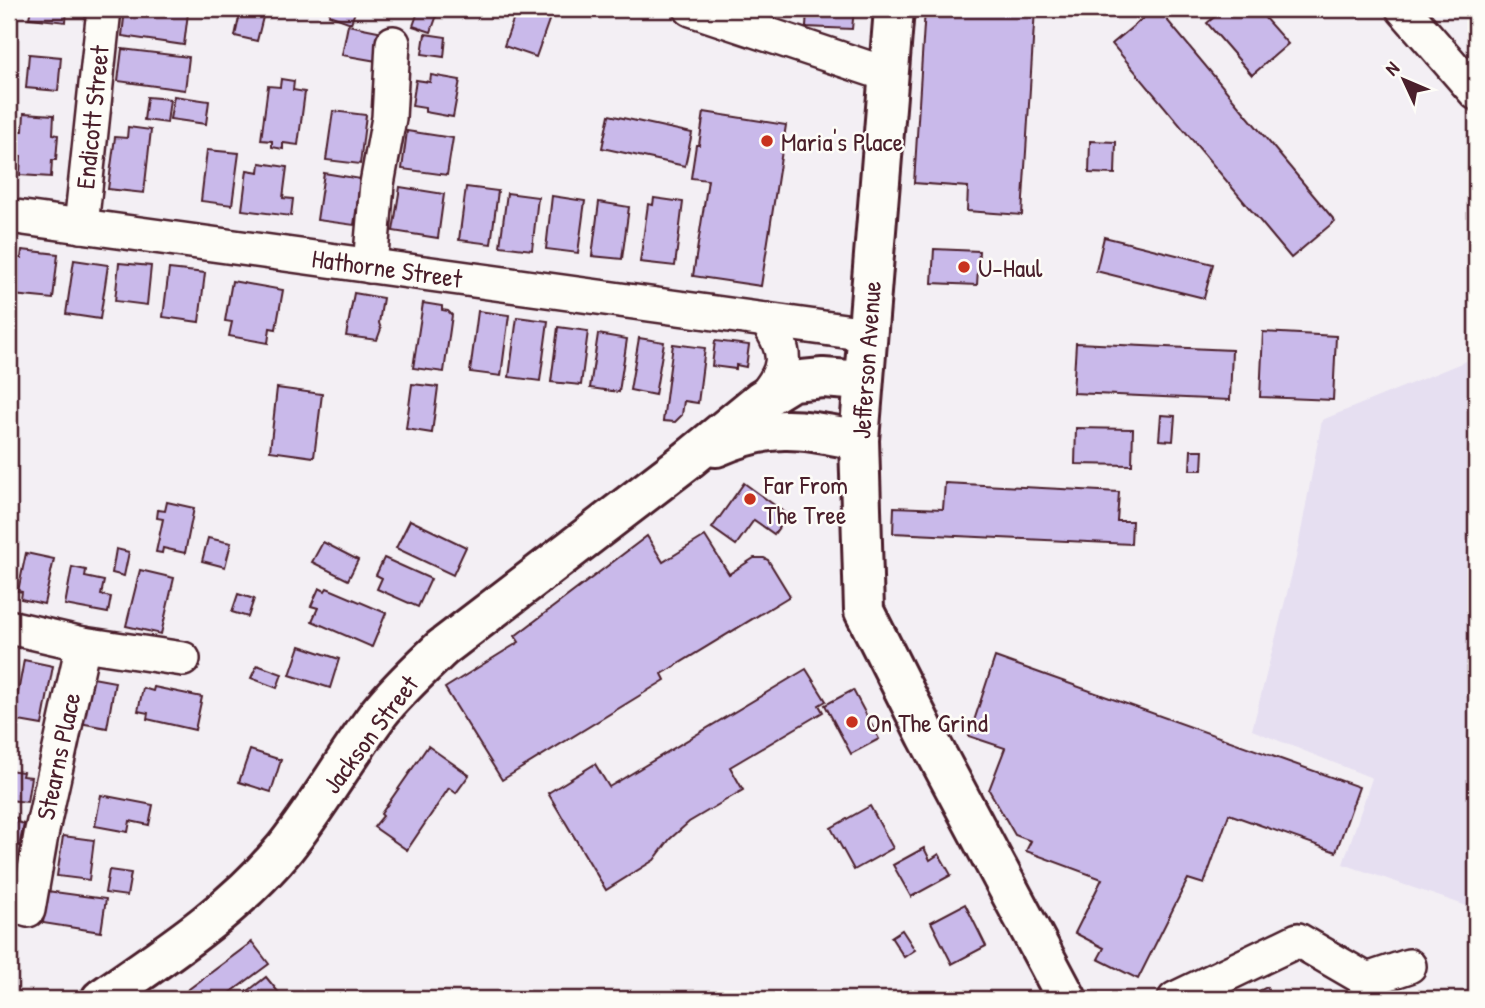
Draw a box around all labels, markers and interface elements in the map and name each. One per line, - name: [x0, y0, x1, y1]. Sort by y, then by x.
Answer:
- street label: Endicott Street: [67, 42, 117, 191]
- north arrow: [1370, 46, 1440, 116]
- text: N: [1379, 56, 1405, 81]
- place label: Maria's Place: [781, 124, 903, 159]
- marker: Maria's Place: [759, 133, 775, 149]
- street label: Hathorne Street: [310, 240, 465, 296]
- place label: U-Haul: [978, 250, 1043, 285]
- marker: U-Haul: [956, 259, 972, 275]
- street label: Jefferson Avenue: [843, 280, 889, 440]
- place label: Far From The Tree: [763, 467, 848, 532]
- marker: Far From The Tree: [742, 491, 758, 507]
- street label: Jackson Street: [314, 667, 427, 800]
- street label: Stearns Place: [27, 689, 89, 823]
- place label: On The Grind: [866, 705, 988, 740]
- marker: On The Grind: [844, 714, 860, 730]

